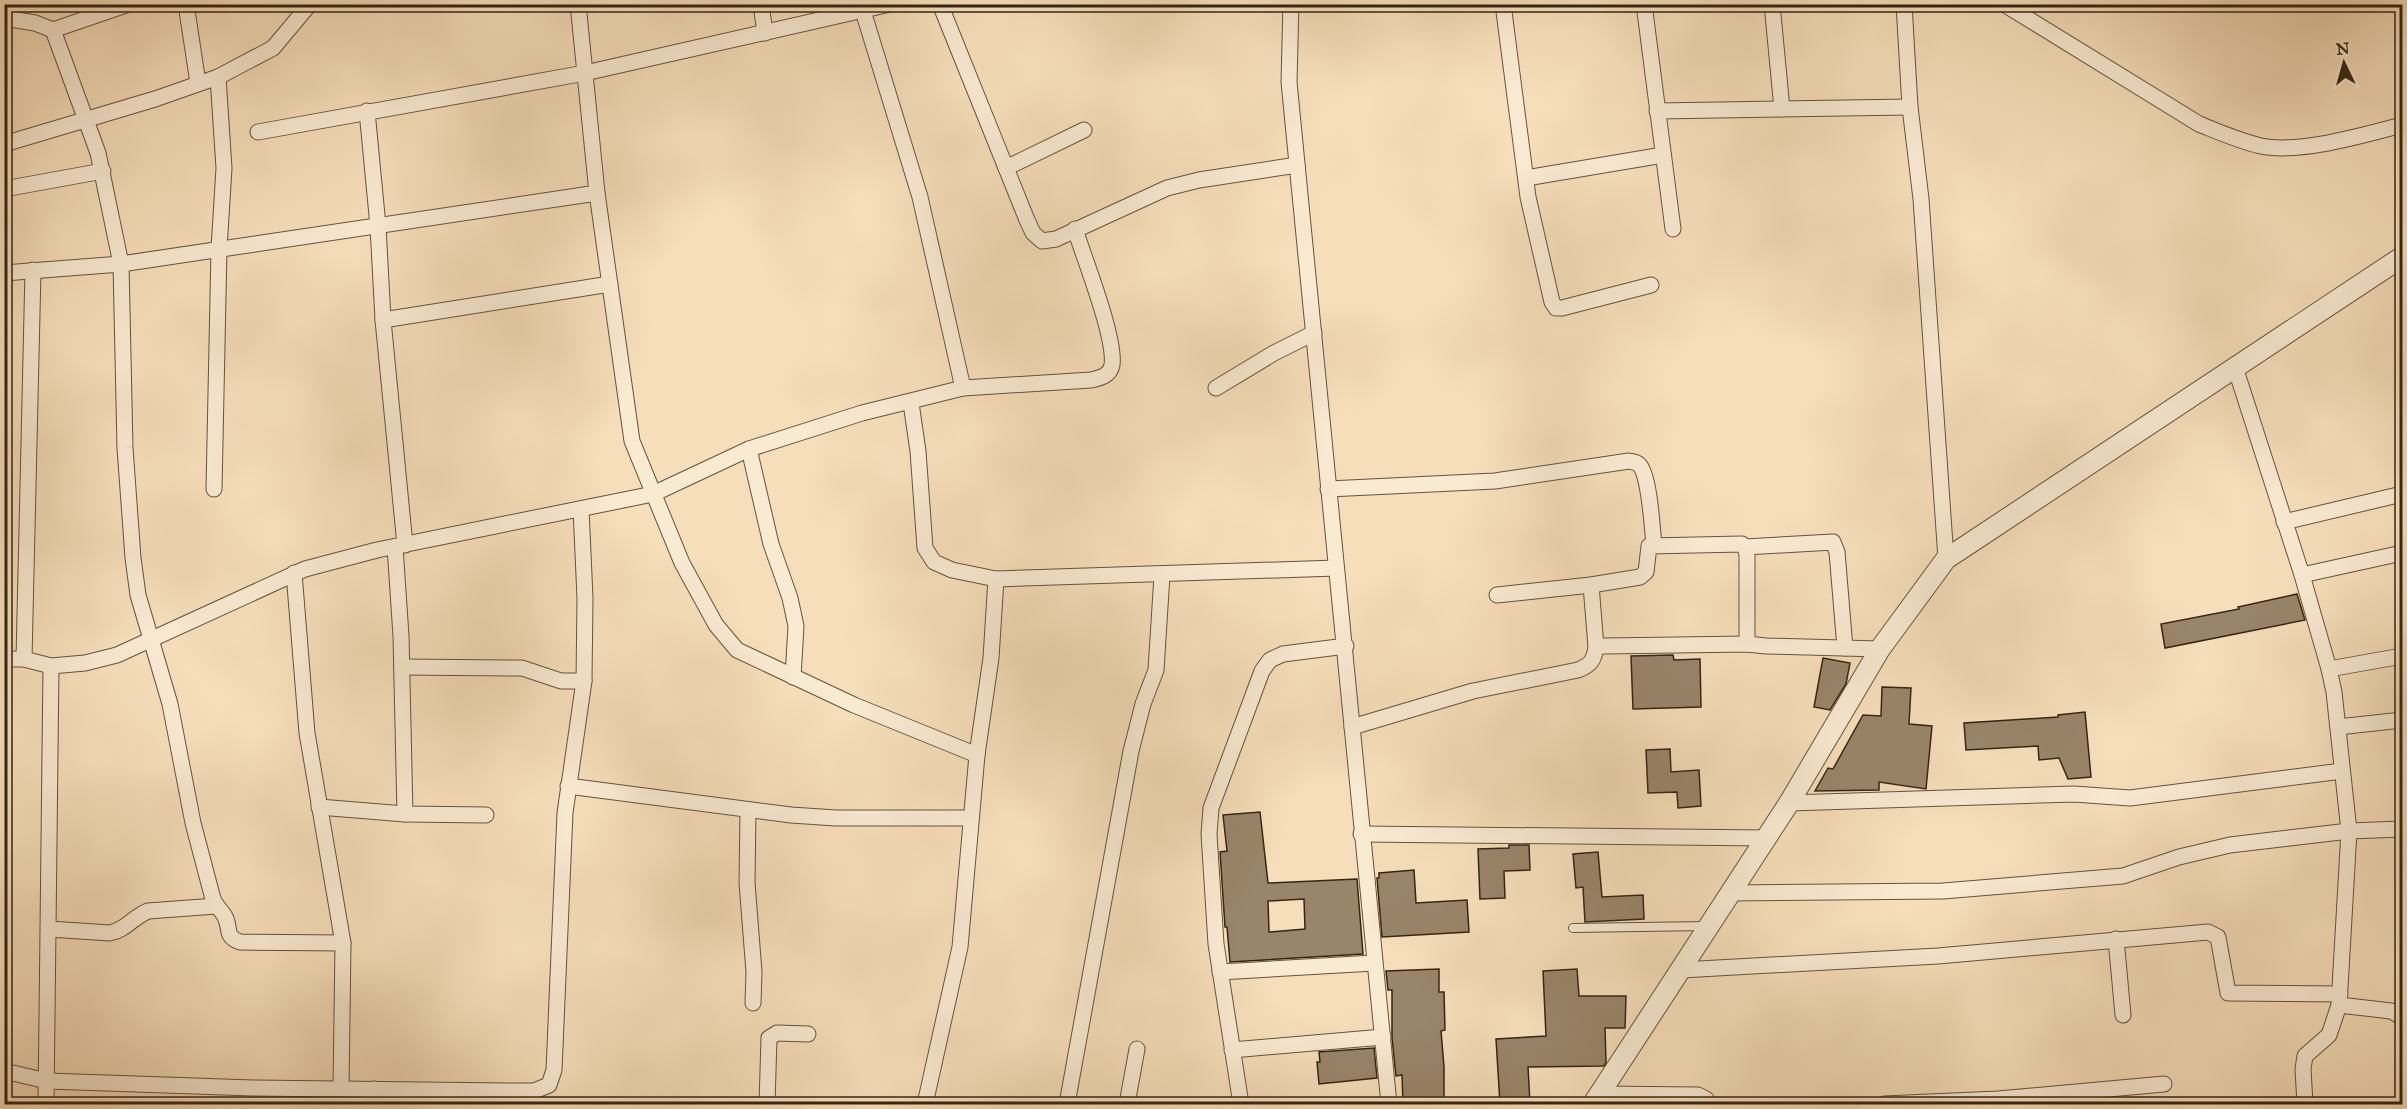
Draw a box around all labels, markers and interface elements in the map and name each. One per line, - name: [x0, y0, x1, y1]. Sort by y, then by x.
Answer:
- north arrow: [2314, 33, 2374, 93]
- text: N: [2335, 38, 2351, 59]

